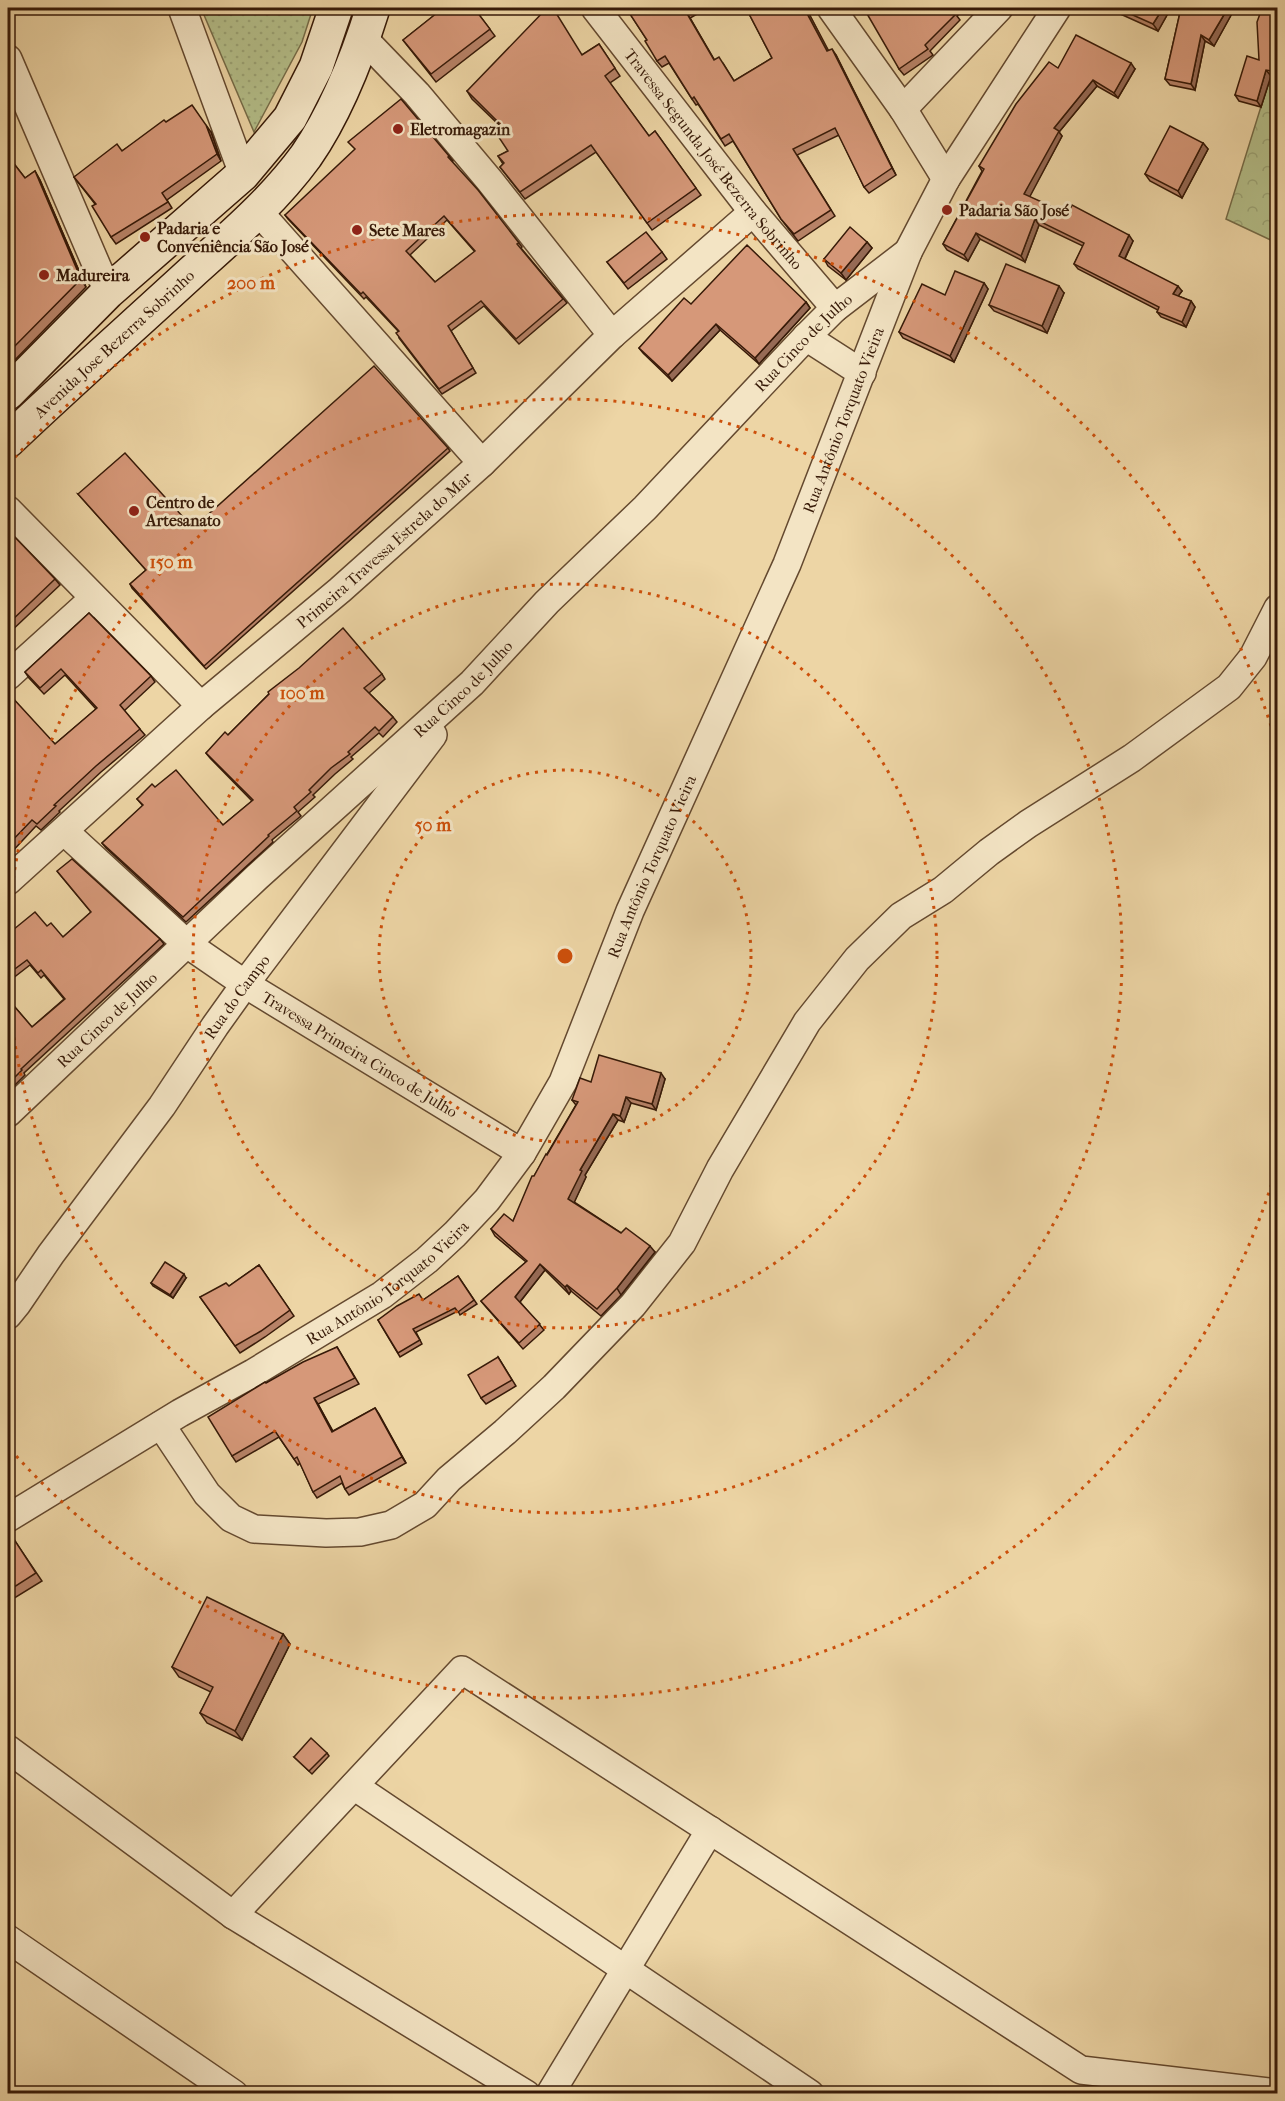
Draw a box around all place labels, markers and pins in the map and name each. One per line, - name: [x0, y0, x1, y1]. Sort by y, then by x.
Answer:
- place label: Eletromagazin: [410, 120, 511, 140]
- marker: Eletromagazin: [391, 122, 405, 136]
- place label: Padaria São José: [959, 201, 1069, 221]
- marker: Padaria São José: [940, 203, 954, 217]
- place label: Padaria e Conveniência São José: [157, 219, 309, 257]
- place label: Sete Mares: [369, 221, 445, 240]
- marker: Sete Mares: [350, 223, 364, 237]
- marker: Padaria e Conveniência São José: [138, 230, 152, 244]
- place label: Madureira: [55, 266, 130, 285]
- marker: Madureira: [37, 268, 51, 282]
- place label: Centro de Artesanato: [145, 493, 221, 530]
- marker: Centro de Artesanato: [127, 504, 141, 518]
- centre of rings: [555, 946, 575, 966]

